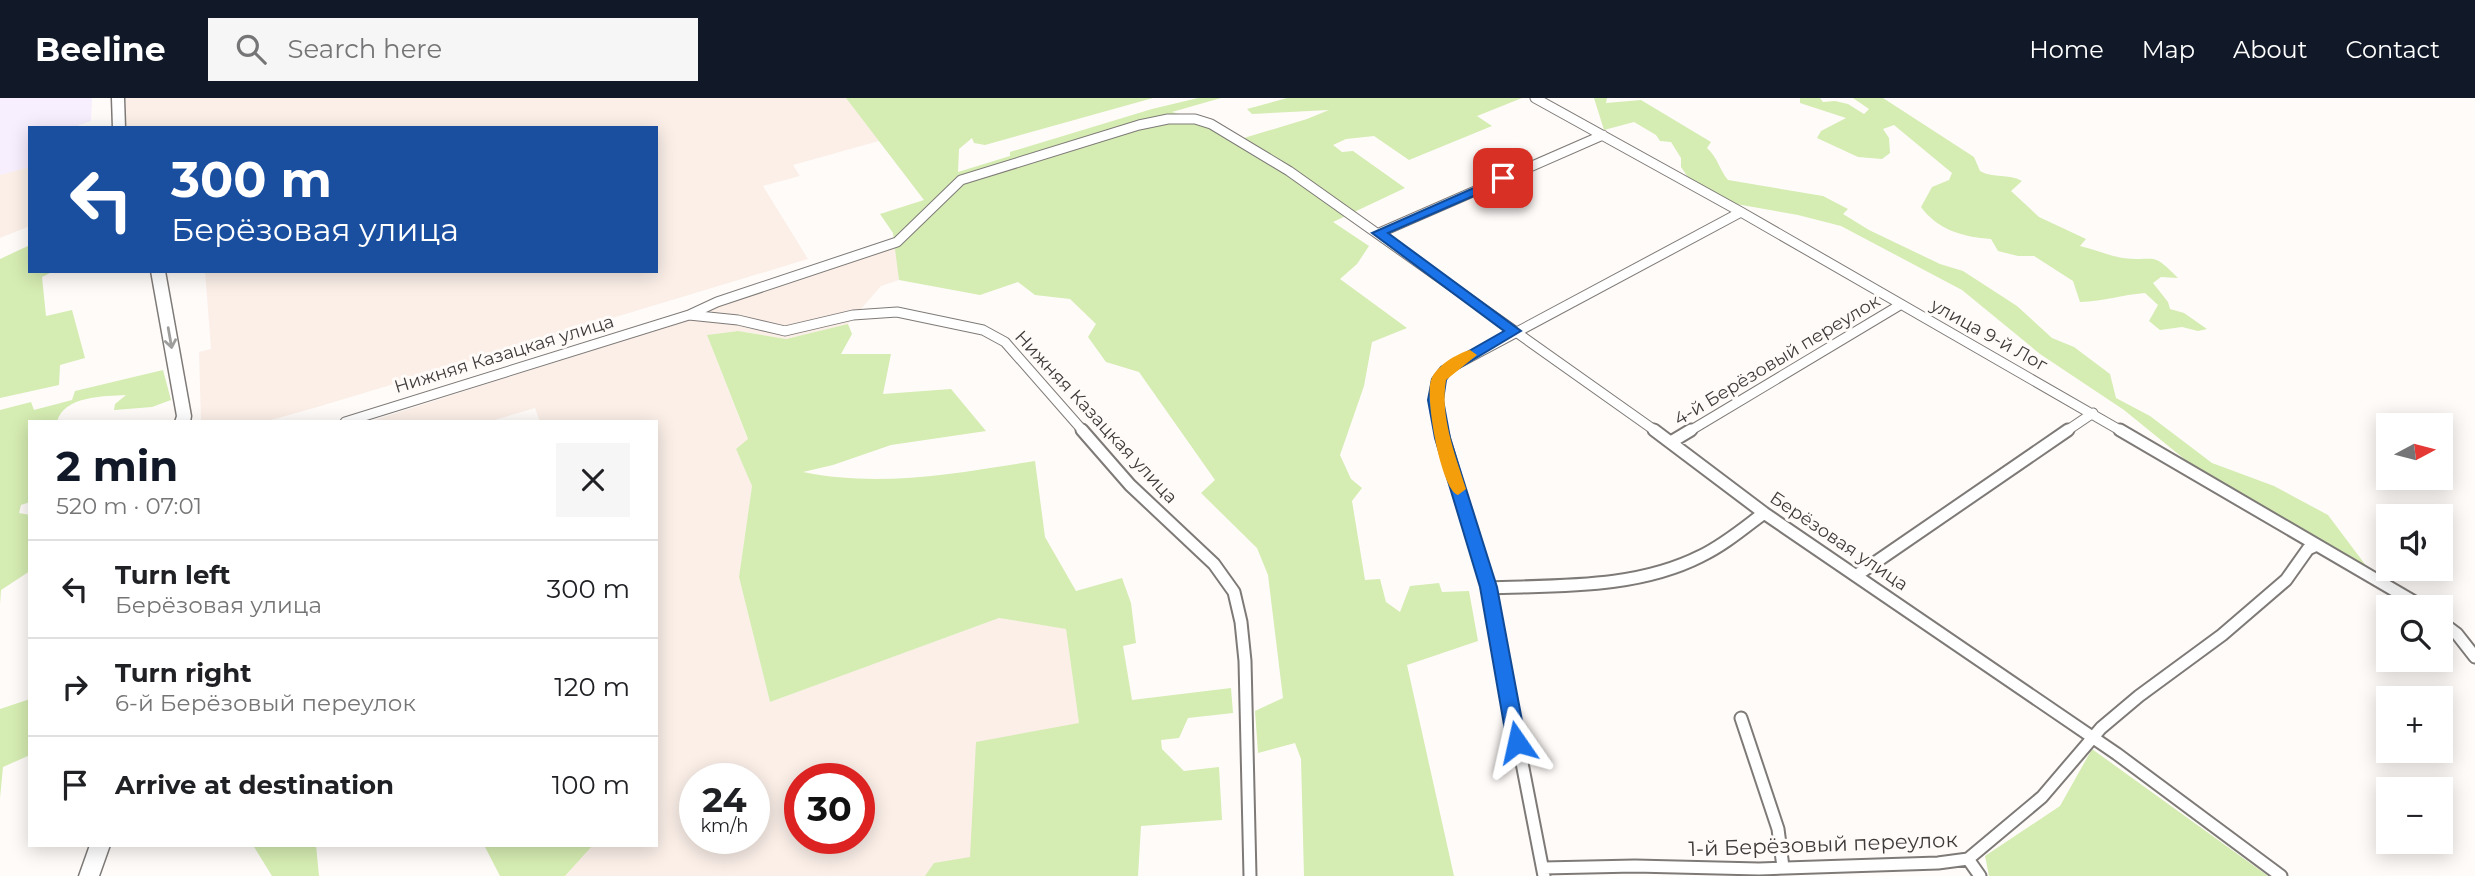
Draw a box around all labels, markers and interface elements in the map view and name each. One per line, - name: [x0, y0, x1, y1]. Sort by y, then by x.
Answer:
- search box: [208, 18, 698, 81]
- text: Beeline: [35, 29, 166, 69]
- icon: search: [232, 30, 270, 68]
- text: Search here: [288, 33, 442, 65]
- text: Home: [2029, 35, 2104, 64]
- text: Map: [2142, 35, 2195, 64]
- text: About: [2233, 35, 2307, 64]
- text: Contact: [2345, 35, 2440, 64]
- pin: [1473, 148, 1533, 208]
- text: 300 m: [171, 150, 332, 209]
- icon: left: [56, 154, 147, 245]
- icon: arrive: [1484, 159, 1522, 197]
- text: Берёзовая улица: [171, 210, 459, 249]
- street label: 4-й Берёзовый переулок: [1670, 289, 1884, 430]
- street label: улица 9-й Лог: [1926, 293, 2052, 376]
- street label: Нижняя Казацкая улица: [391, 310, 617, 398]
- street label: Нижняя Казацкая улица: [1010, 326, 1182, 508]
- one-way arrow: [163, 327, 177, 349]
- north arrow: [2376, 413, 2454, 490]
- map controls: [2376, 413, 2453, 854]
- text: 2 min: [56, 440, 178, 492]
- button: close: [556, 443, 630, 517]
- street label: Берёзовая улица: [1766, 487, 1912, 595]
- text: 520 m · 07:01: [56, 492, 202, 520]
- button: sound: [2376, 504, 2453, 581]
- text: Turn left: [115, 559, 231, 591]
- icon: left: [56, 570, 94, 608]
- text: 300 m: [547, 573, 630, 605]
- text: Берёзовая улица: [115, 591, 322, 619]
- button: search: [2376, 595, 2453, 672]
- text: Turn right: [115, 657, 251, 689]
- icon: right: [56, 668, 94, 706]
- text: 120 m: [554, 671, 630, 703]
- button: +: [2376, 686, 2453, 763]
- text: 6-й Берёзовый переулок: [115, 689, 416, 717]
- position arrow: [1480, 705, 1554, 779]
- speed limit sign: 30: [784, 763, 875, 854]
- icon: arrive: [56, 766, 94, 804]
- text: Arrive at destination: [115, 769, 394, 801]
- text: 100 m: [552, 769, 630, 801]
- button: −: [2376, 777, 2453, 854]
- text: 24: [702, 778, 747, 821]
- text: km/h: [700, 815, 749, 837]
- street label: 1-й Берёзовый переулок: [1688, 827, 1958, 861]

